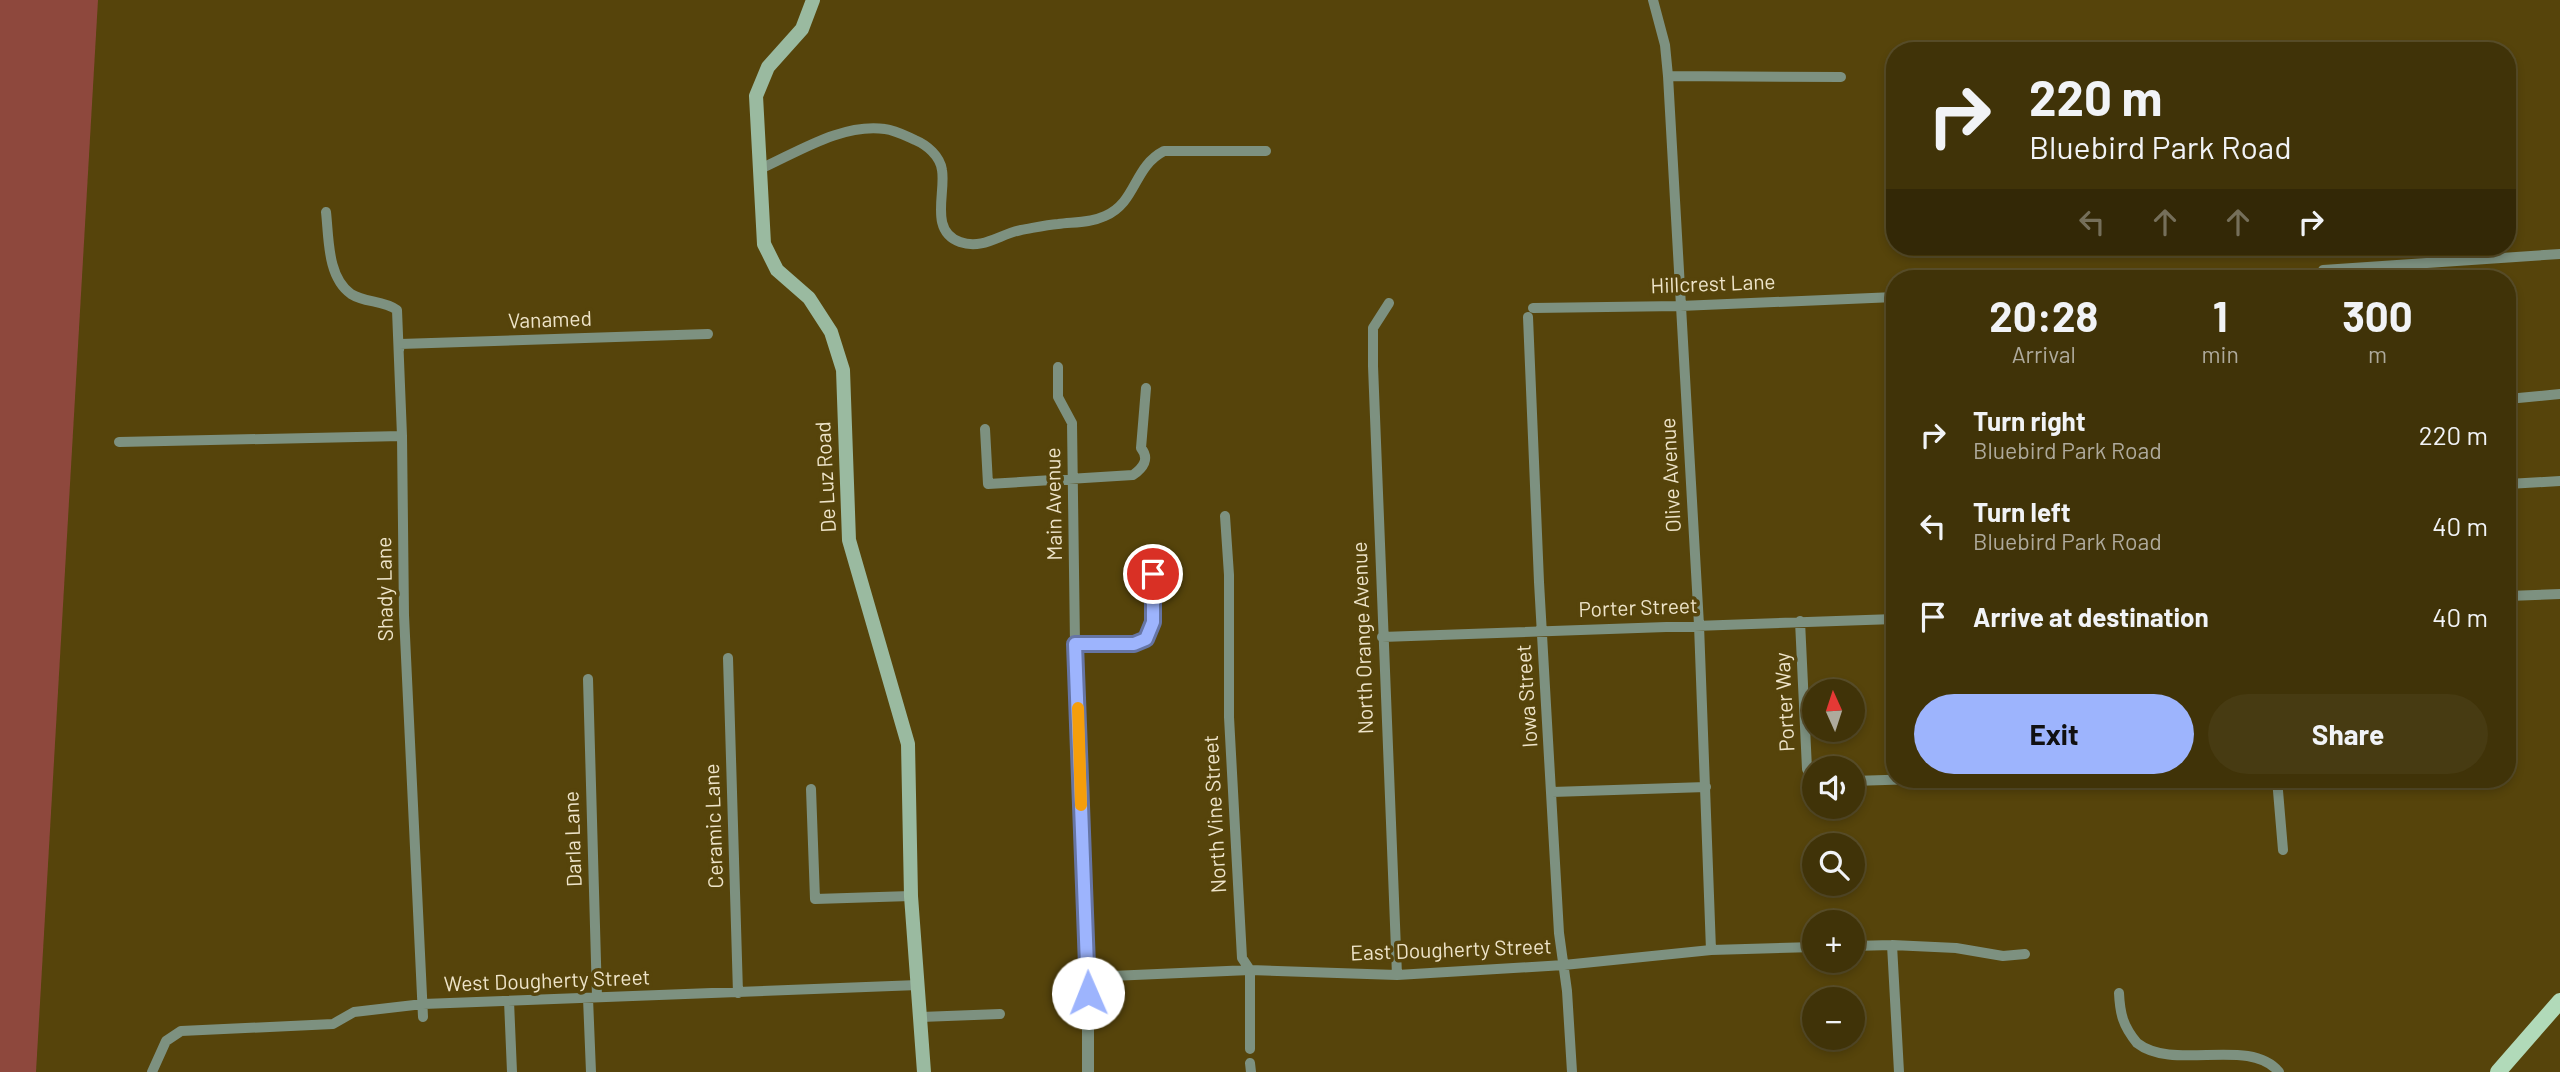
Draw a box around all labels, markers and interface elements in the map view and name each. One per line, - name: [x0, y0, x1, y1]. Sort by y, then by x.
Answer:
- text: 220 m: [2029, 67, 2163, 126]
- icon: right: [1914, 70, 2005, 161]
- text: Bluebird Park Road: [2029, 127, 2292, 165]
- icon: left: [2073, 203, 2111, 241]
- icon: ahead: [2146, 203, 2184, 241]
- icon: ahead: [2219, 203, 2257, 241]
- icon: right: [2292, 203, 2330, 241]
- street label: Hillcrest Lane: [1650, 268, 1776, 297]
- text: 20:28: [1989, 290, 2098, 340]
- text: 1: [2213, 290, 2228, 340]
- text: 300: [2342, 290, 2413, 340]
- street label: Vanamed: [508, 305, 592, 332]
- text: Arrival: [2012, 340, 2076, 368]
- text: min: [2202, 340, 2239, 368]
- text: m: [2368, 340, 2387, 368]
- text: Turn right: [1973, 405, 2086, 436]
- icon: right: [1914, 416, 1952, 454]
- street label: Olive Avenue: [1654, 417, 1685, 533]
- text: 220 m: [2419, 419, 2488, 450]
- street label: De Luz Road: [809, 421, 840, 533]
- text: Bluebird Park Road: [1973, 436, 2162, 464]
- street label: Main Avenue: [1039, 447, 1066, 561]
- text: Turn left: [1973, 496, 2071, 527]
- icon: left: [1914, 507, 1952, 545]
- text: 40 m: [2432, 510, 2488, 541]
- text: Bluebird Park Road: [1973, 527, 2162, 555]
- street label: Shady Lane: [370, 536, 397, 642]
- street label: North Orange Avenue: [1346, 541, 1377, 735]
- pin: [1123, 544, 1183, 604]
- icon: arrive: [1134, 555, 1172, 593]
- street label: Porter Street: [1578, 592, 1698, 621]
- icon: arrive: [1914, 598, 1952, 636]
- text: Arrive at destination: [1973, 601, 2209, 632]
- text: 40 m: [2432, 601, 2488, 632]
- street label: Iowa Street: [1509, 644, 1542, 749]
- street label: Porter Way: [1768, 651, 1799, 752]
- north arrow: [1802, 679, 1866, 742]
- map controls: [1802, 679, 1865, 1050]
- button: Exit: [1914, 694, 2194, 774]
- button: Share: [2208, 694, 2488, 774]
- street label: North Vine Street: [1197, 734, 1230, 894]
- button: sound: [1802, 756, 1865, 819]
- street label: Ceramic Lane: [698, 763, 727, 889]
- street label: Darla Lane: [557, 791, 586, 887]
- button: search: [1802, 833, 1865, 896]
- button: +: [1802, 910, 1865, 973]
- street label: East Dougherty Street: [1350, 932, 1552, 965]
- position arrow: [1051, 956, 1125, 1030]
- street label: West Dougherty Street: [443, 963, 651, 996]
- button: −: [1802, 987, 1865, 1050]

